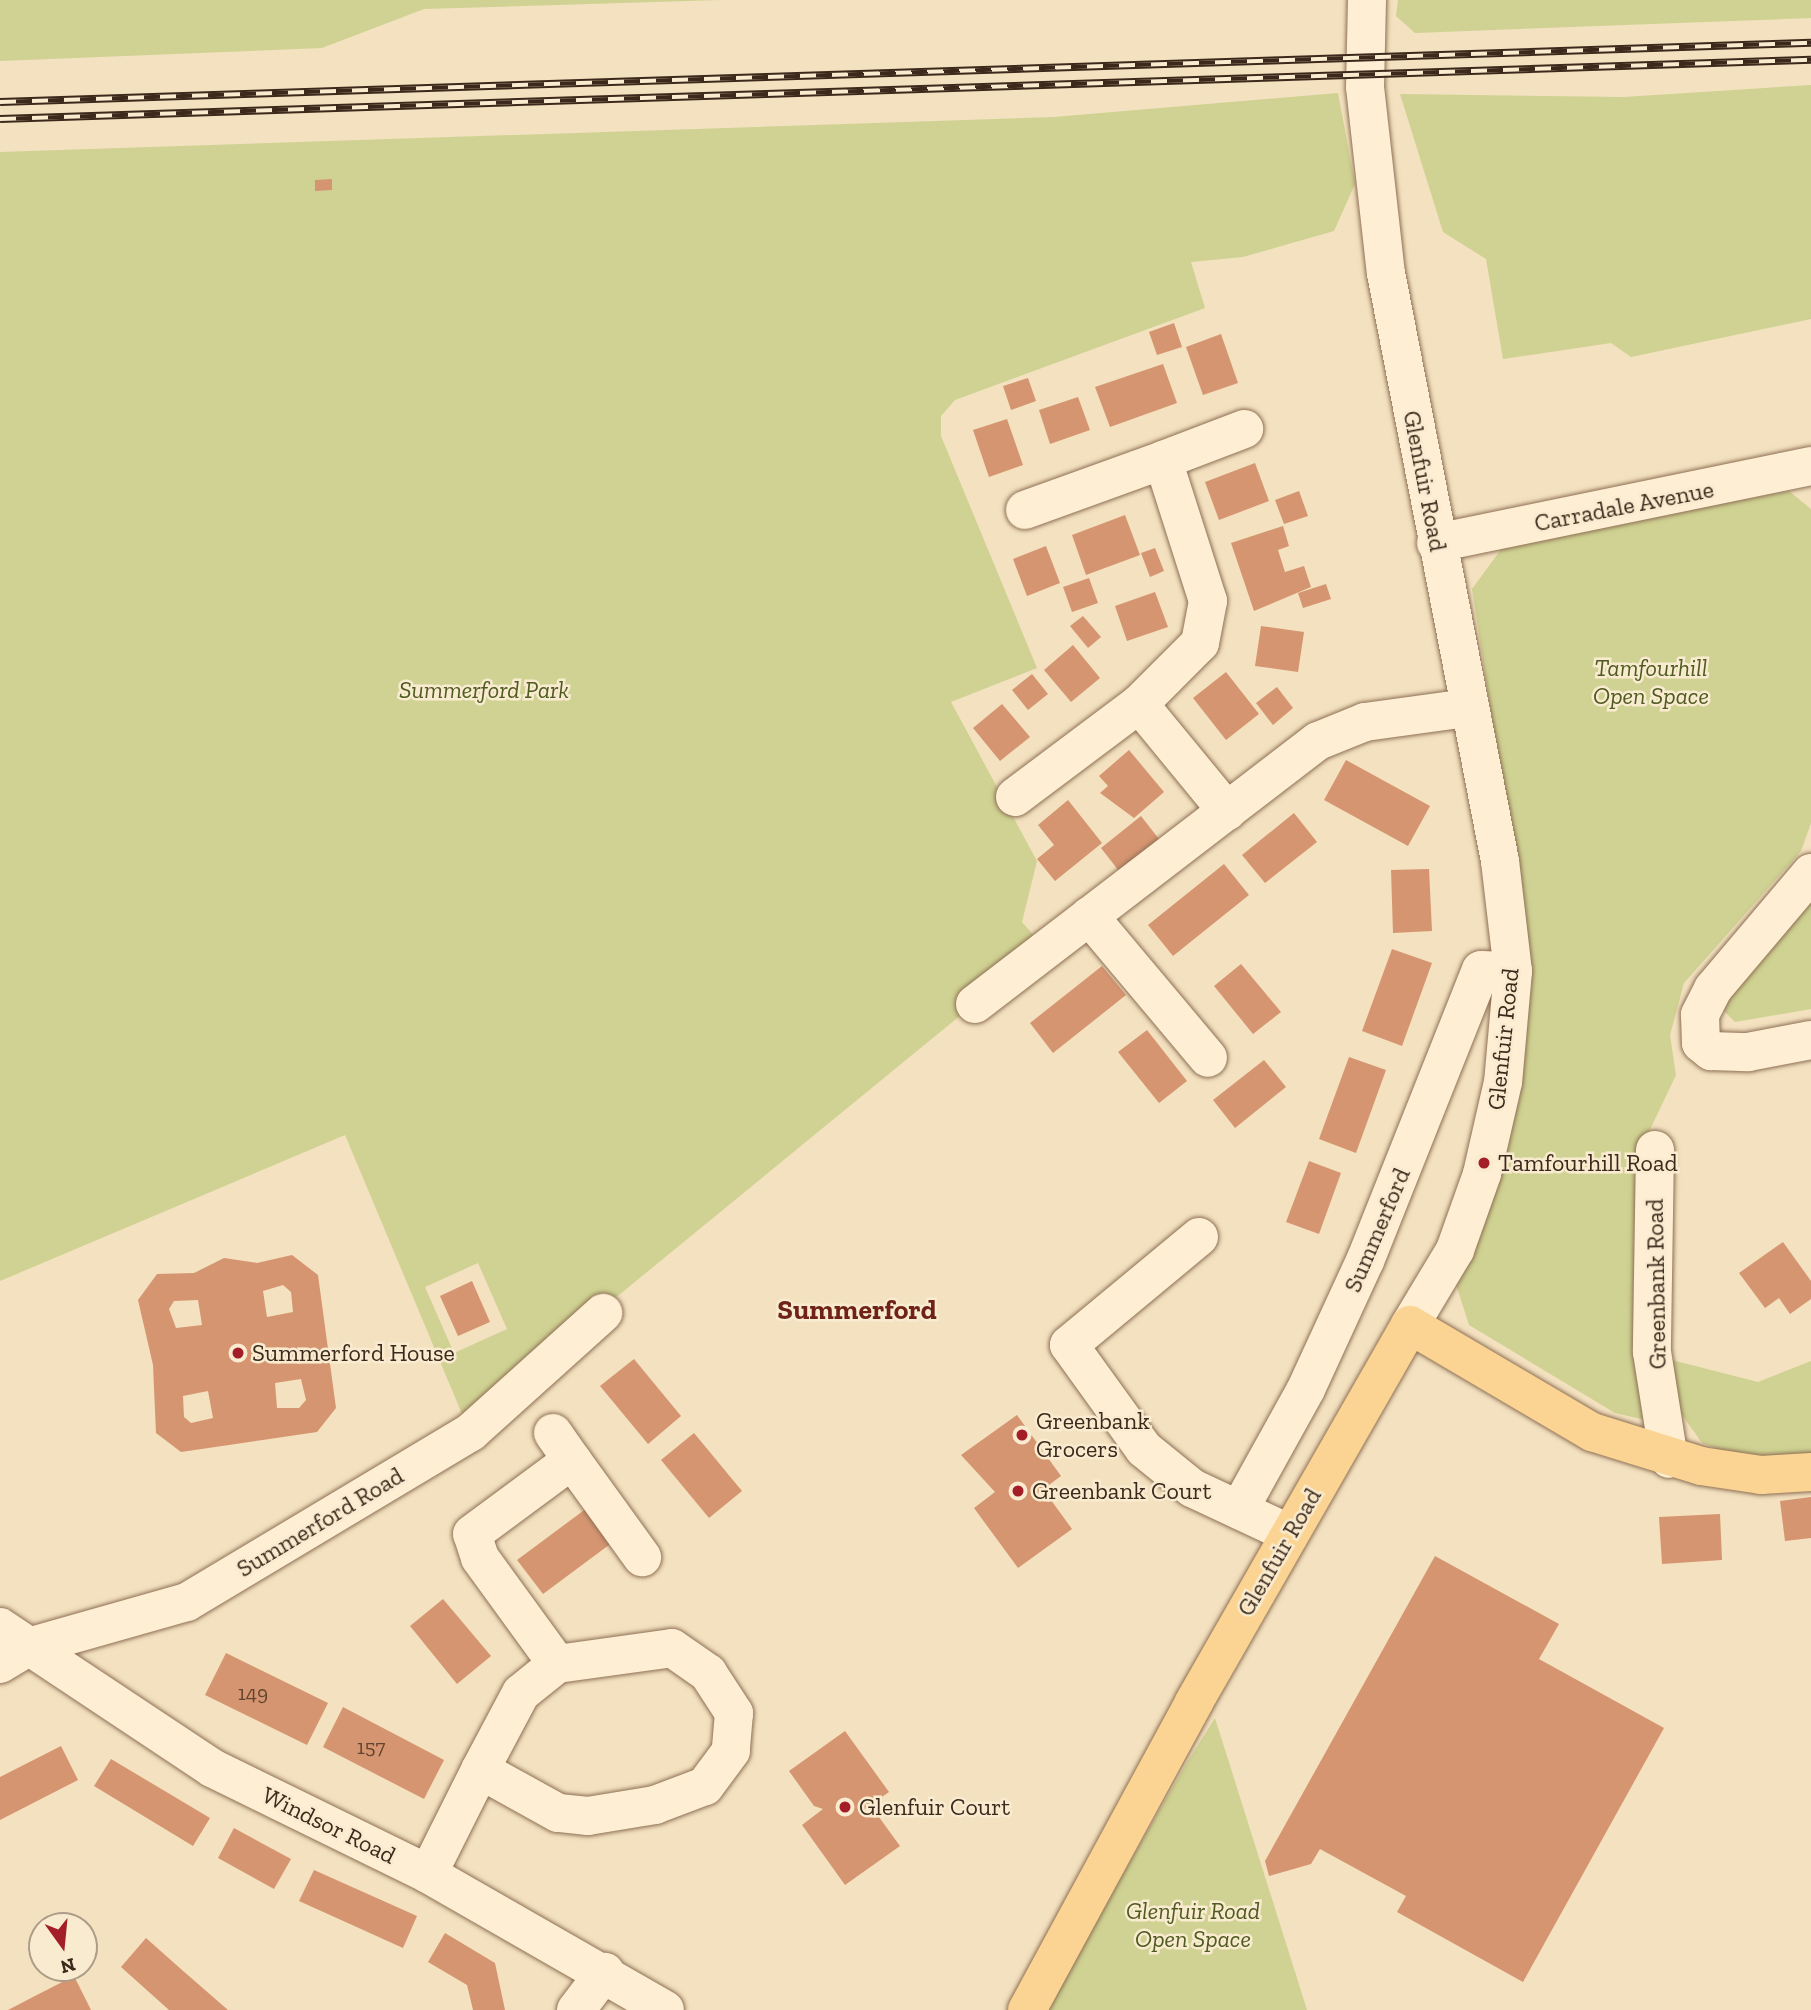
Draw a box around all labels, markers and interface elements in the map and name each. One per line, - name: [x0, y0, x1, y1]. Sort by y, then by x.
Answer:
- street label: Glenfuir Road: [1397, 408, 1453, 554]
- street label: Carradale Avenue: [1532, 474, 1716, 538]
- park label: Tamfourhill Open Space: [1593, 654, 1709, 710]
- park label: Summerford Park: [399, 676, 569, 704]
- street label: Glenfuir Road: [1481, 966, 1525, 1112]
- place label: Tamfourhill Road: [1498, 1149, 1678, 1177]
- marker: Tamfourhill Road: [1476, 1155, 1492, 1171]
- street label: Summerford: [1338, 1164, 1416, 1296]
- street label: Greenbank Road: [1640, 1198, 1672, 1370]
- district label: Summerford: [777, 1293, 937, 1327]
- place label: Summerford House: [252, 1339, 455, 1367]
- marker: Summerford House: [230, 1345, 246, 1361]
- place label: Greenbank Grocers: [1036, 1407, 1150, 1463]
- marker: Greenbank Grocers: [1014, 1427, 1030, 1443]
- street label: Summerford Road: [232, 1461, 408, 1583]
- place label: Greenbank Court: [1032, 1477, 1211, 1505]
- marker: Greenbank Court: [1010, 1483, 1026, 1499]
- street label: Glenfuir Road: [1231, 1483, 1327, 1621]
- house number: 149: [238, 1680, 268, 1706]
- house number: 157: [357, 1734, 385, 1760]
- street label: Windsor Road: [257, 1780, 401, 1870]
- place label: Glenfuir Court: [859, 1793, 1011, 1821]
- marker: Glenfuir Court: [837, 1799, 853, 1815]
- park label: Glenfuir Road Open Space: [1126, 1897, 1260, 1953]
- north arrow: [28, 1912, 98, 1982]
- text: N: [58, 1953, 78, 1979]

